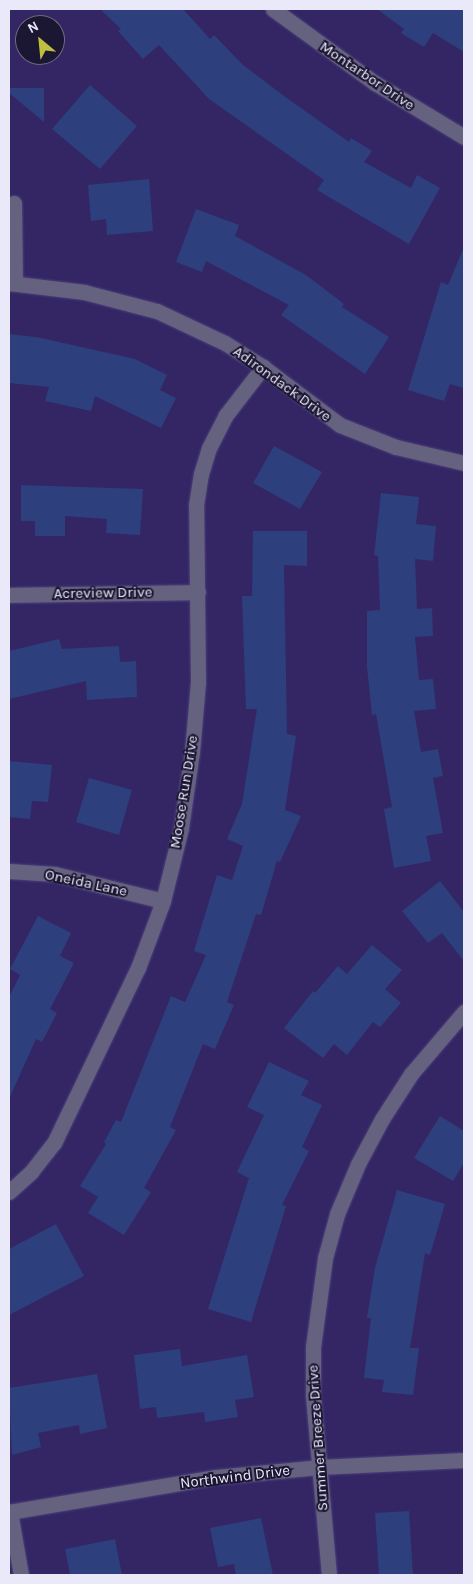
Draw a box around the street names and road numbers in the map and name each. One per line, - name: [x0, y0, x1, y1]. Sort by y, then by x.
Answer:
- street label: Montarbor Drive: [316, 38, 418, 114]
- street label: Adirondack Drive: [230, 342, 334, 426]
- street label: Acreview Drive: [54, 583, 152, 603]
- street label: Moose Run Drive: [166, 734, 202, 850]
- street label: Oneida Lane: [43, 866, 129, 900]
- street label: Summer Breeze Drive: [304, 1364, 332, 1512]
- street label: Northwind Drive: [179, 1461, 291, 1493]

